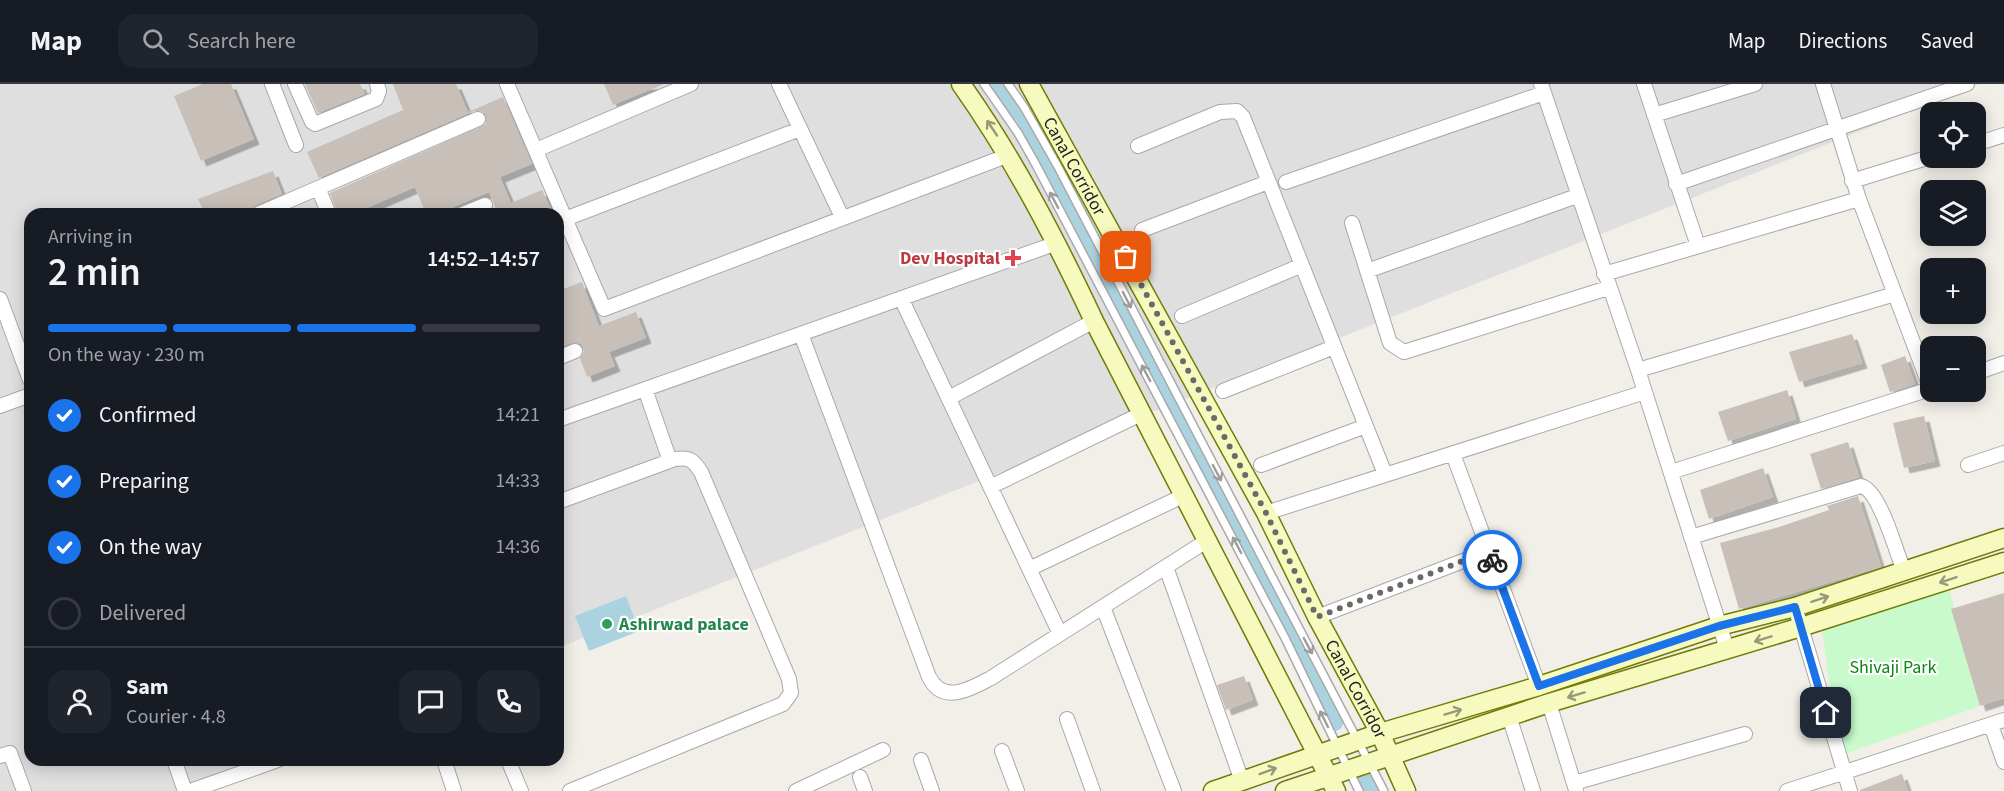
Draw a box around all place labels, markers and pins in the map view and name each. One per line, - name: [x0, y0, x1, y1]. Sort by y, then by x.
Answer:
- pin: [1100, 231, 1151, 282]
- place label: Dev Hospital: [900, 246, 1000, 271]
- marker: Dev Hospital: [1004, 249, 1022, 267]
- place label: Ashirwad palace: [618, 612, 749, 637]
- marker: Ashirwad palace: [600, 617, 614, 631]
- pin: [1800, 687, 1851, 738]

